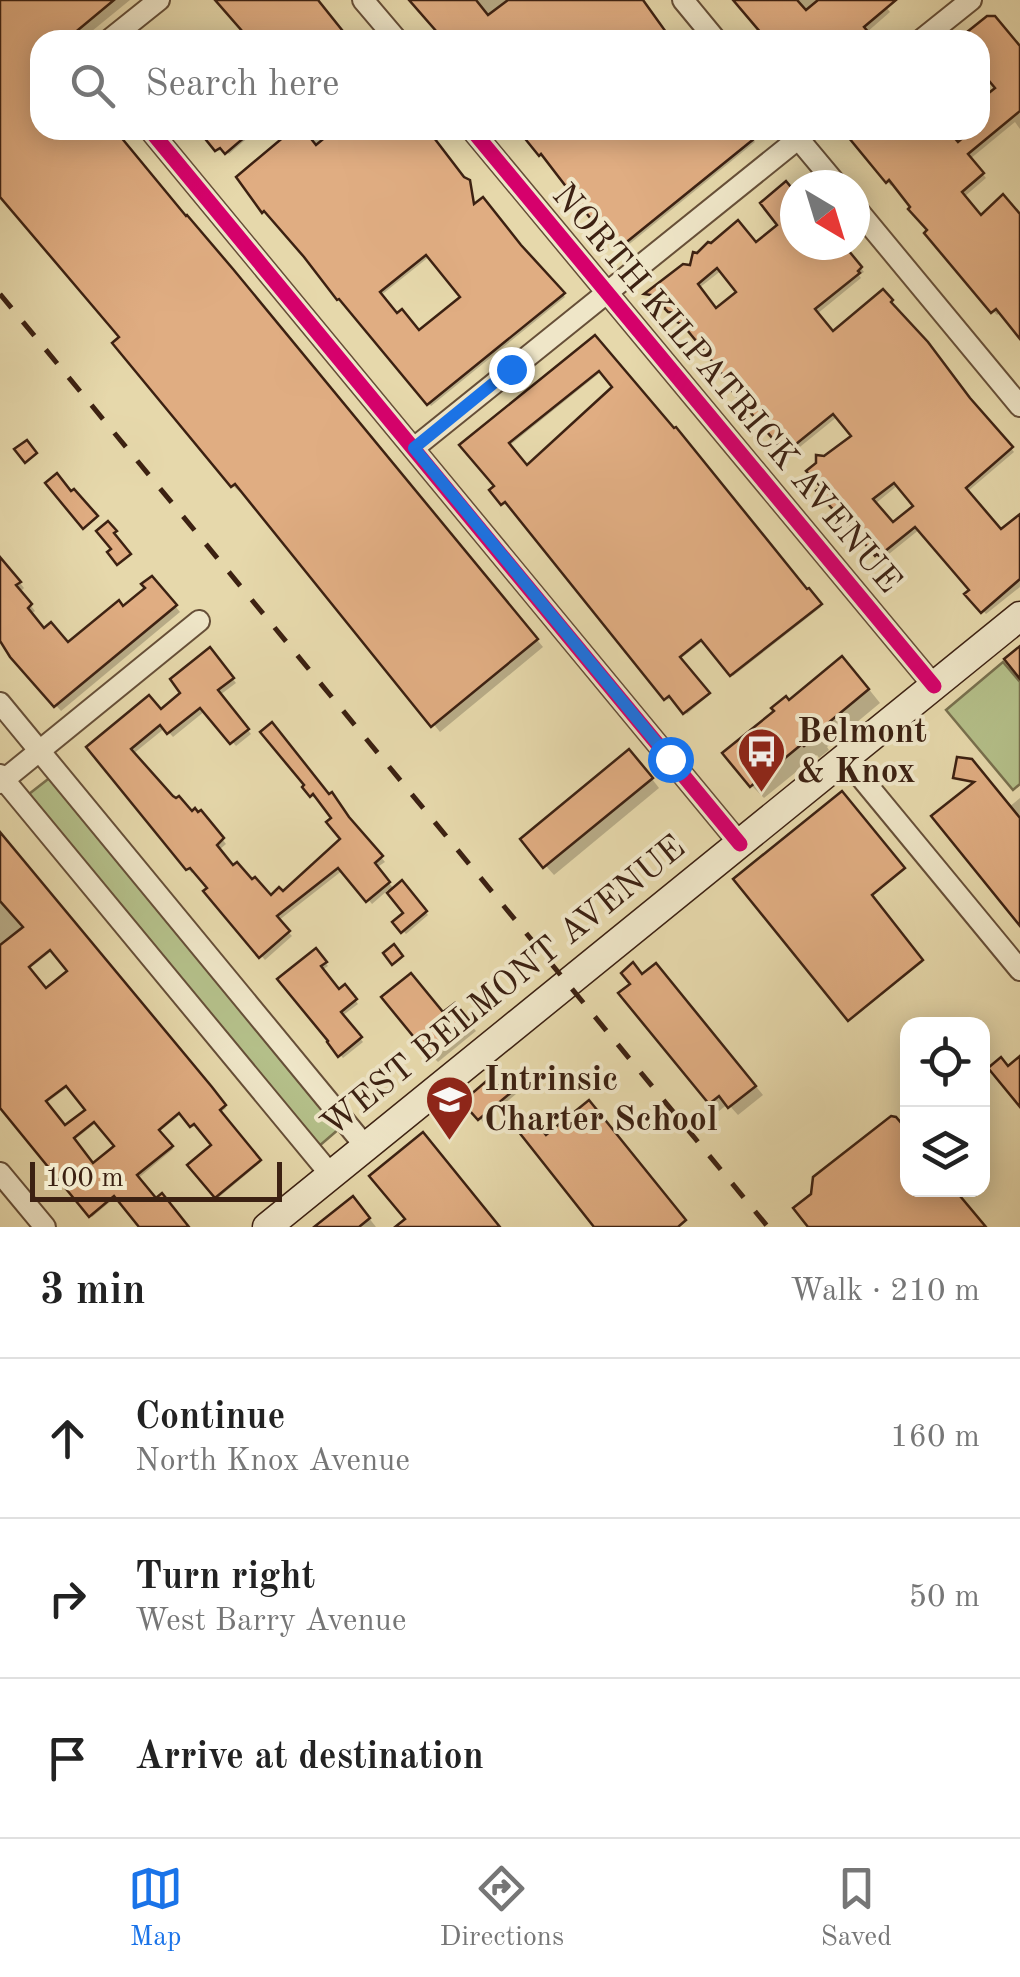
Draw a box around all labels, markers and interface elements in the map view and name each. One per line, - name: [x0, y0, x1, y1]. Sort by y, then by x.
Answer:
- search box: [30, 30, 990, 140]
- icon: search: [65, 58, 120, 113]
- text: Search here: [145, 66, 340, 104]
- north arrow: [780, 170, 870, 260]
- street label: NORTH KILPATRICK AVENUE: [545, 178, 907, 600]
- route end: [489, 347, 535, 393]
- place label: Belmont & Knox: [797, 715, 927, 790]
- bus stop icon: Belmont & Knox: [736, 726, 788, 794]
- route start: [648, 737, 694, 783]
- street label: WEST BELMONT AVENUE: [316, 830, 692, 1144]
- map controls: [900, 1017, 990, 1197]
- button: locate: [900, 1017, 990, 1107]
- place label: Intrinsic Charter School: [484, 1063, 718, 1138]
- school or university icon: Intrinsic Charter School: [423, 1074, 475, 1142]
- button: layers: [900, 1107, 990, 1197]
- scale bar: [30, 1157, 282, 1202]
- text: 100 m: [45, 1165, 124, 1193]
- text: 3 min: [40, 1271, 146, 1313]
- text: Walk · 210 m: [790, 1276, 980, 1308]
- text: Continue: [135, 1399, 285, 1437]
- icon: ahead: [40, 1411, 95, 1466]
- text: 160 m: [890, 1422, 980, 1454]
- text: North Knox Avenue: [135, 1446, 410, 1478]
- text: Turn right: [135, 1559, 315, 1597]
- icon: right: [40, 1571, 95, 1626]
- text: 50 m: [909, 1582, 980, 1614]
- text: West Barry Avenue: [135, 1606, 407, 1638]
- icon: arrive: [40, 1731, 95, 1786]
- text: Arrive at destination: [135, 1739, 484, 1777]
- tab: Map: [128, 1861, 183, 1956]
- tab: Directions: [440, 1861, 564, 1956]
- tab: Saved: [820, 1861, 892, 1956]

